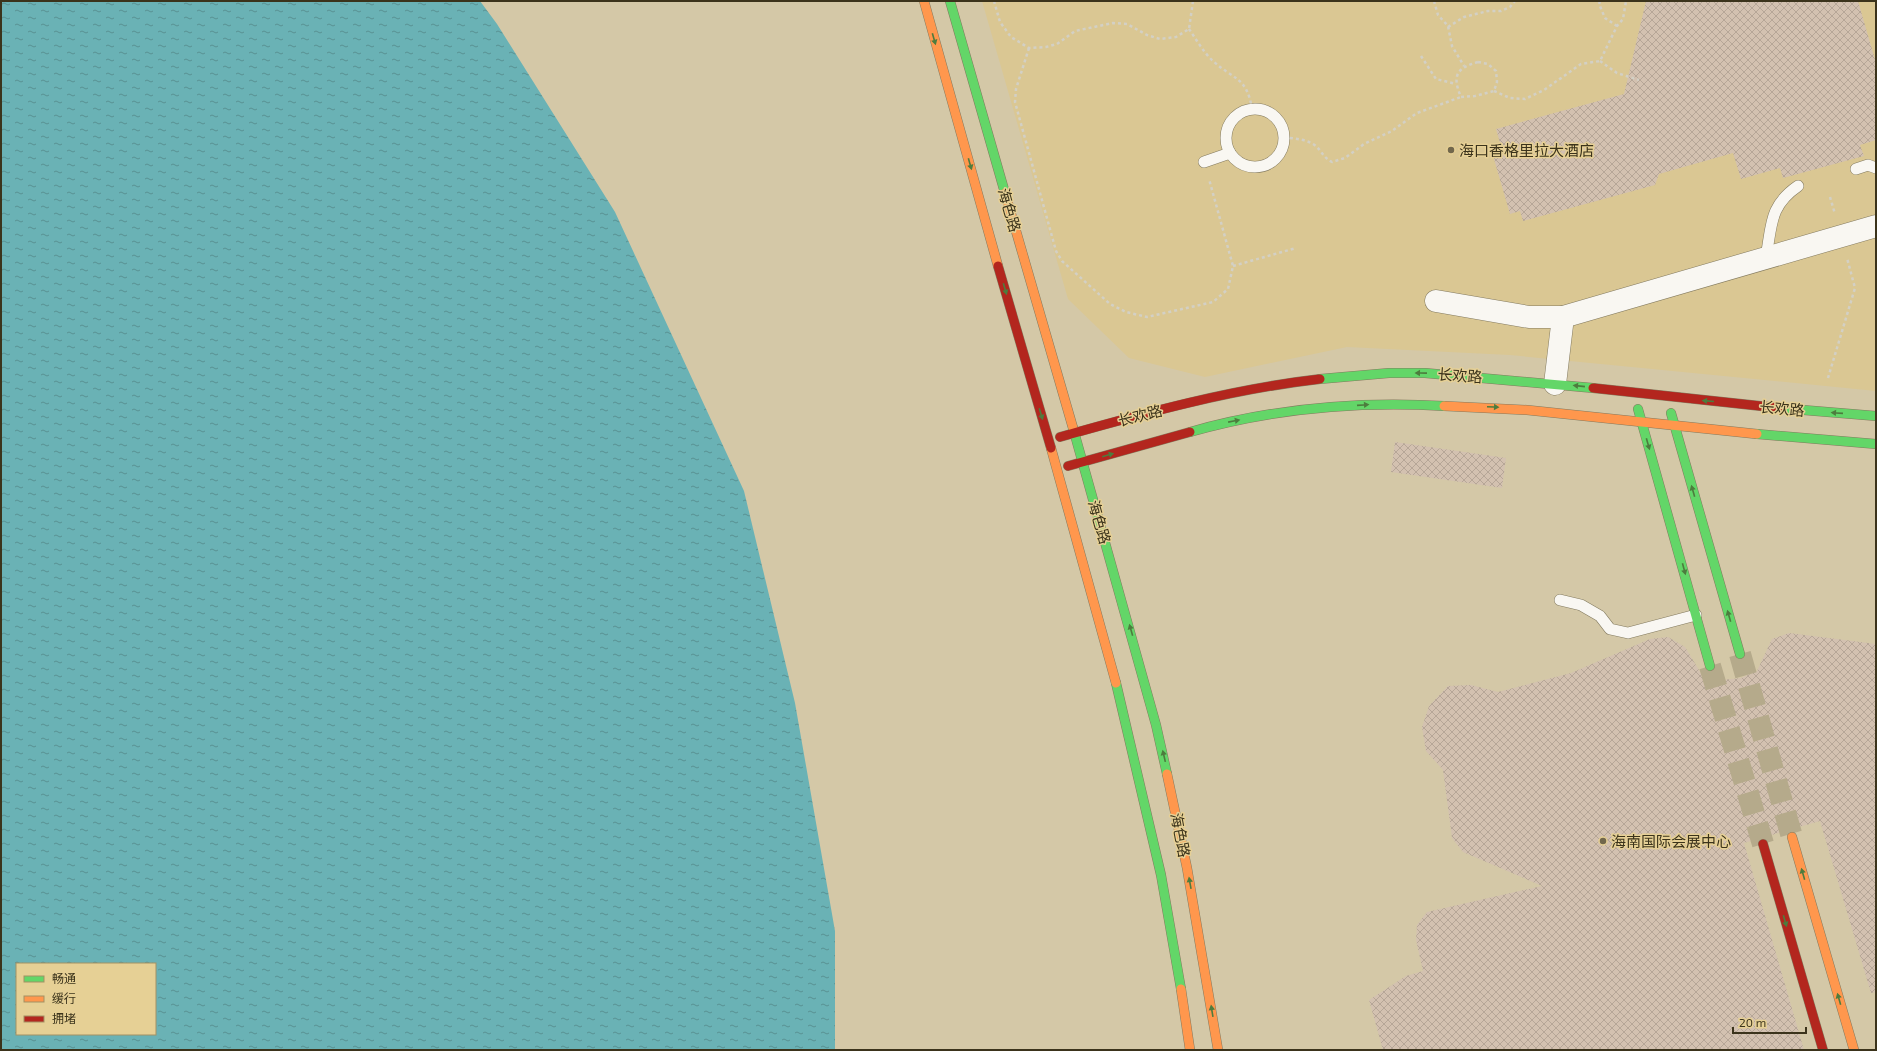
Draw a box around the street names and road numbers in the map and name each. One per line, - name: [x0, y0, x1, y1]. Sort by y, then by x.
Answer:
- street label: 海色路: [995, 186, 1025, 234]
- street label: 长欢路: [1437, 364, 1483, 386]
- street label: 长欢路: [1759, 397, 1805, 419]
- street label: 长欢路: [1116, 401, 1164, 429]
- street label: 海色路: [1085, 498, 1115, 546]
- street label: 海色路: [1168, 811, 1194, 859]

